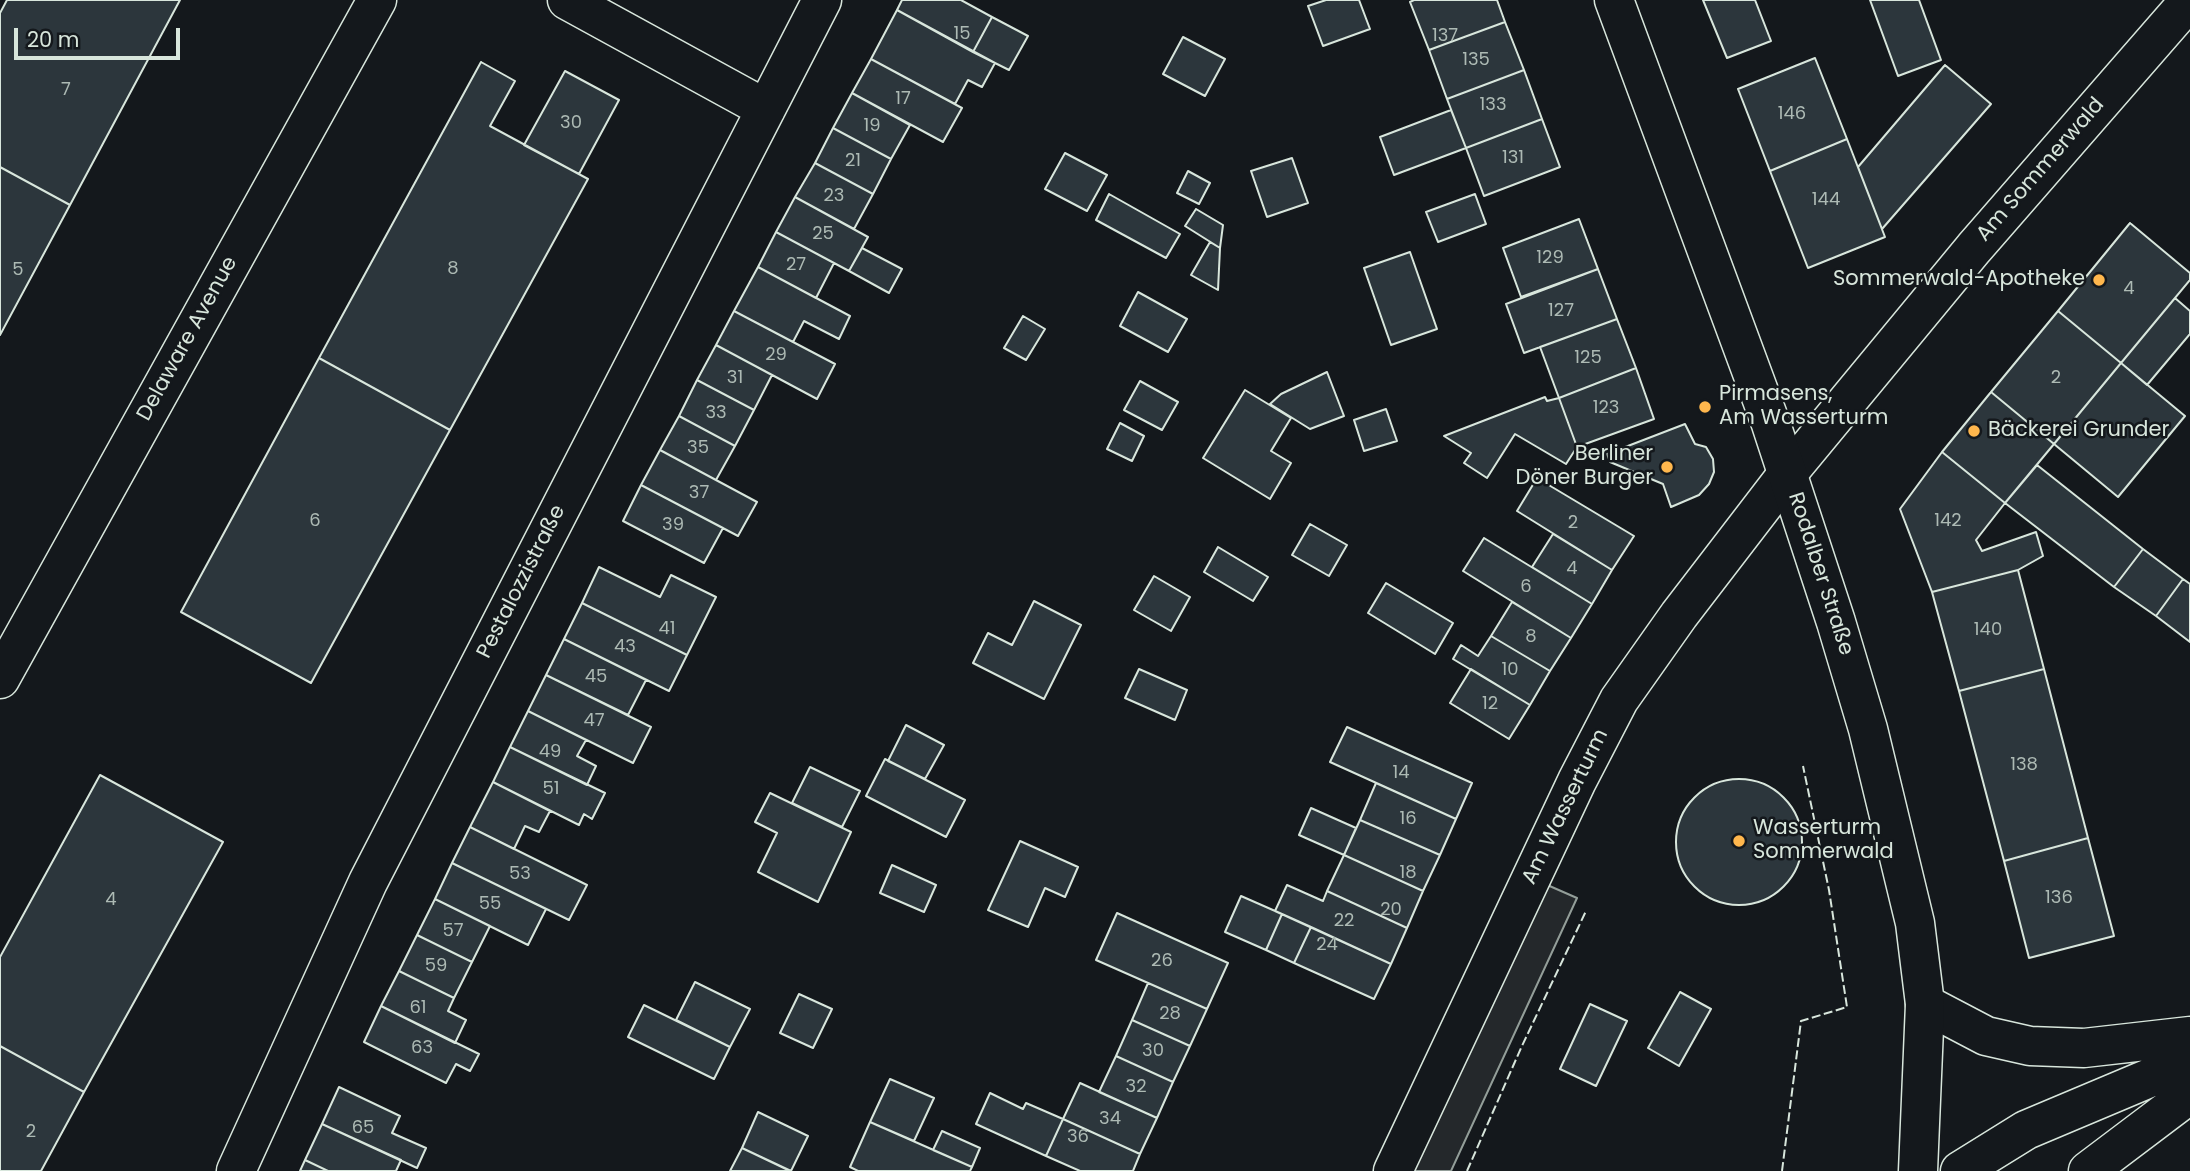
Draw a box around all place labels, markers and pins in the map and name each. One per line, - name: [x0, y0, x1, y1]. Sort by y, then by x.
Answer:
- place label: Sommerwald-Apotheke: [1833, 267, 2085, 293]
- marker: Sommerwald-Apotheke: [2091, 272, 2107, 288]
- place label: Pirmasens, Am Wasserturm: [1719, 382, 1888, 432]
- marker: Pirmasens, Am Wasserturm: [1697, 399, 1713, 415]
- place label: Bäckerei Grunder: [1988, 418, 2169, 444]
- marker: Bäckerei Grunder: [1966, 423, 1982, 439]
- place label: Berliner Döner Burger: [1516, 442, 1653, 492]
- marker: Berliner Döner Burger: [1659, 459, 1675, 475]
- place label: Wasserturm Sommerwald: [1753, 816, 1894, 866]
- marker: Wasserturm Sommerwald: [1731, 833, 1747, 849]

